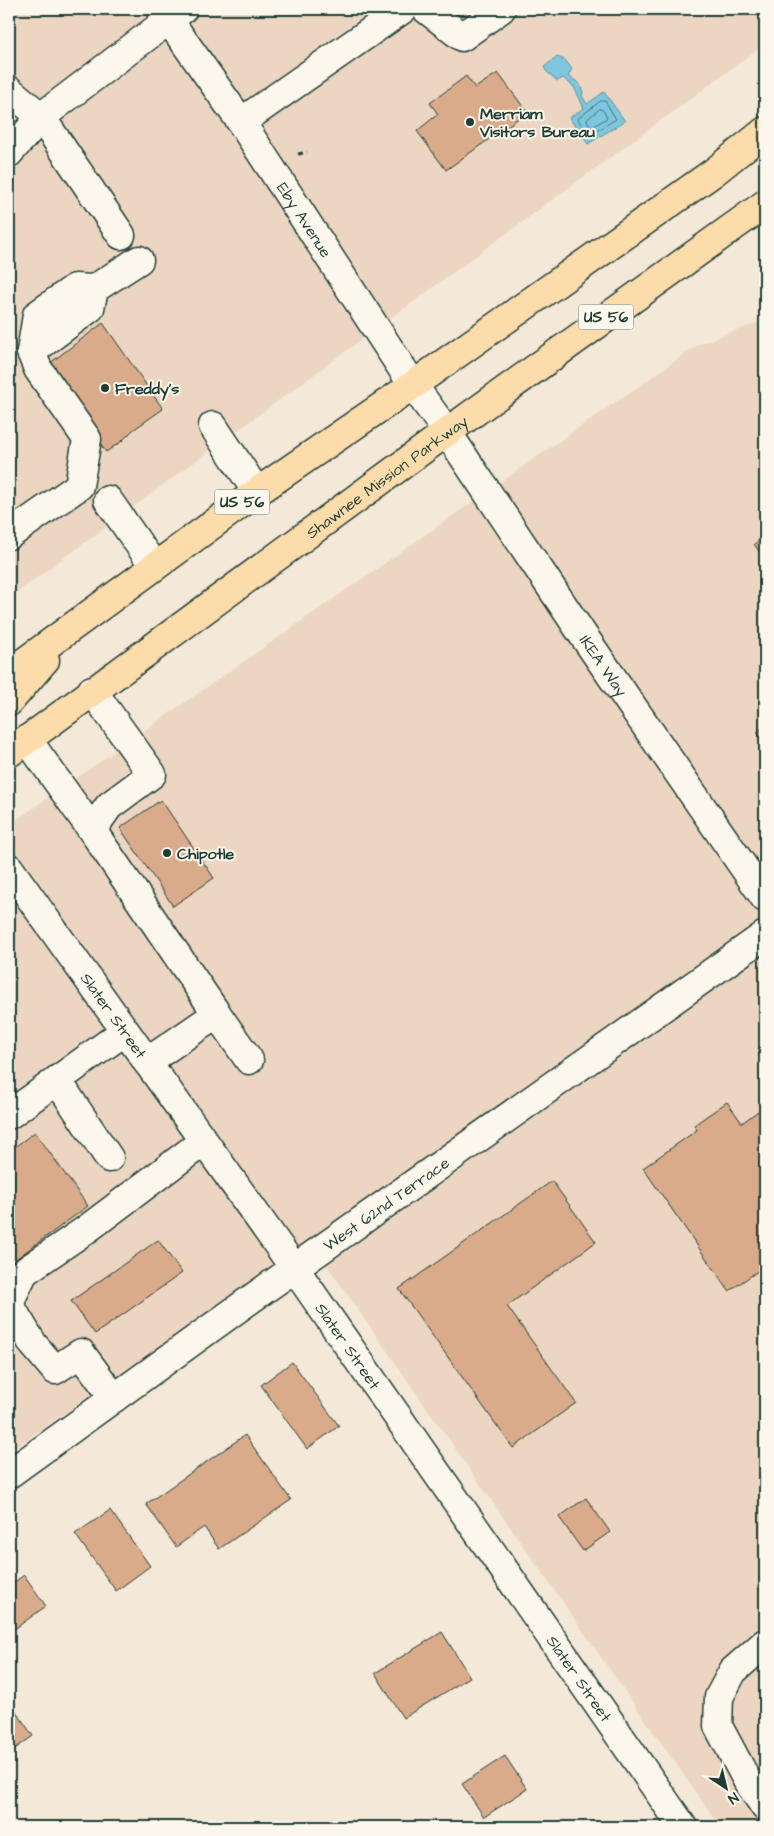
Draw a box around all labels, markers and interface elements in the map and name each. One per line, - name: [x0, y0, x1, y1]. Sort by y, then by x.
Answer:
- place label: Merriam Visitors Bureau: [479, 103, 595, 143]
- marker: Merriam Visitors Bureau: [464, 116, 476, 128]
- street label: Eby Avenue: [271, 178, 337, 262]
- road number: US 56: [578, 304, 634, 330]
- place label: Freddy's: [115, 378, 179, 401]
- marker: Freddy's: [99, 382, 111, 394]
- street label: Shawnee Mission Parkway: [302, 411, 473, 544]
- road number: US 56: [214, 490, 270, 514]
- street label: IKEA Way: [574, 631, 632, 702]
- place label: Chipotle: [177, 843, 235, 865]
- marker: Chipotle: [161, 847, 173, 859]
- street label: Slater Street: [75, 969, 152, 1064]
- street label: West 62nd Terrace: [319, 1152, 454, 1256]
- street label: Slater Street: [310, 1299, 386, 1394]
- street label: Slater Street: [541, 1631, 617, 1727]
- north arrow: [702, 1764, 752, 1814]
- text: N: [723, 1787, 742, 1809]

